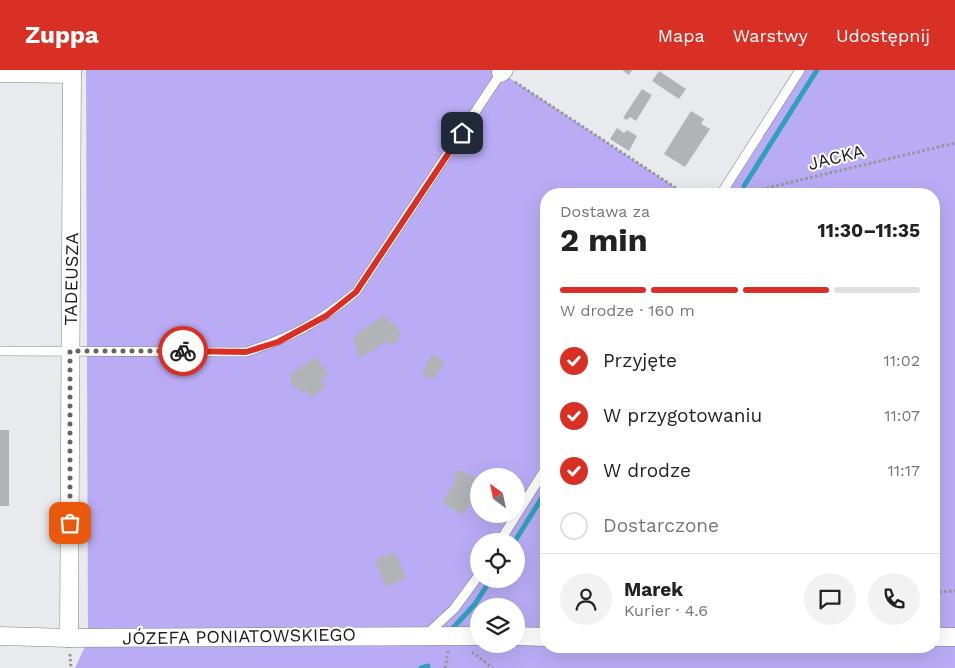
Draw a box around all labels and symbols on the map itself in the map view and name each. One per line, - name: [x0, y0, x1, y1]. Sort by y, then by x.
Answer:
- pin: [441, 112, 483, 154]
- street label: JACKA: [806, 140, 866, 174]
- street label: TADEUSZA: [60, 232, 82, 326]
- courier: [158, 326, 208, 376]
- north arrow: [470, 468, 525, 522]
- pin: [49, 502, 91, 544]
- street label: JÓZEFA PONIATOWSKIEGO: [122, 623, 356, 649]

